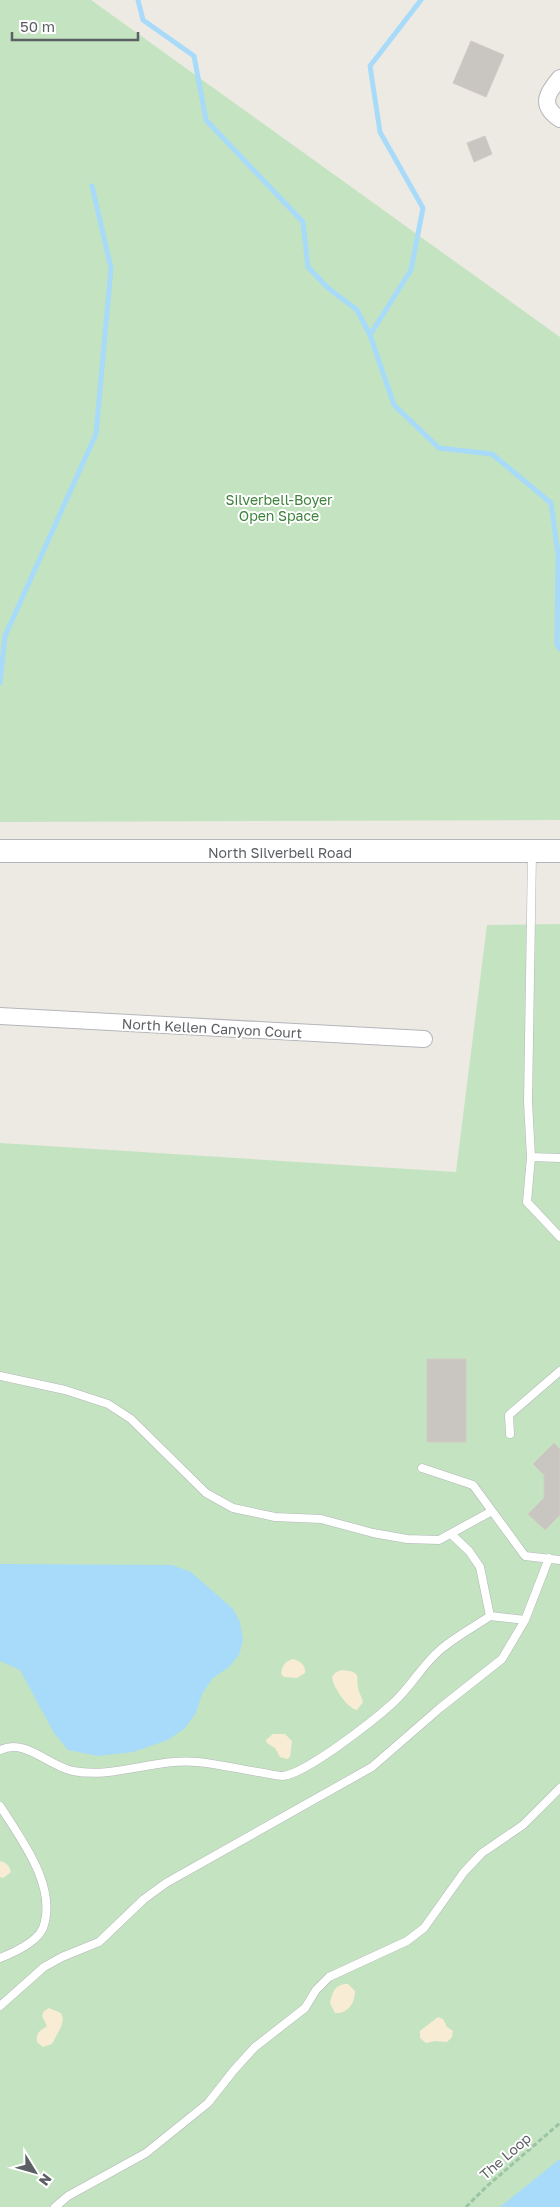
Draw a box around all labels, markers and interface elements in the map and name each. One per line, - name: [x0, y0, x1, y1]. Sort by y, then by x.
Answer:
- scale bar: [12, 10, 139, 42]
- text: 50 m: [20, 17, 55, 35]
- park label: Silverbell-Boyer Open Space: [225, 491, 333, 524]
- street label: North Silverbell Road: [208, 844, 352, 861]
- street label: North Kellen Canyon Court: [121, 1015, 303, 1041]
- street label: The Loop: [476, 2129, 534, 2183]
- north arrow: [10, 2147, 60, 2197]
- text: N: [36, 2171, 56, 2189]

